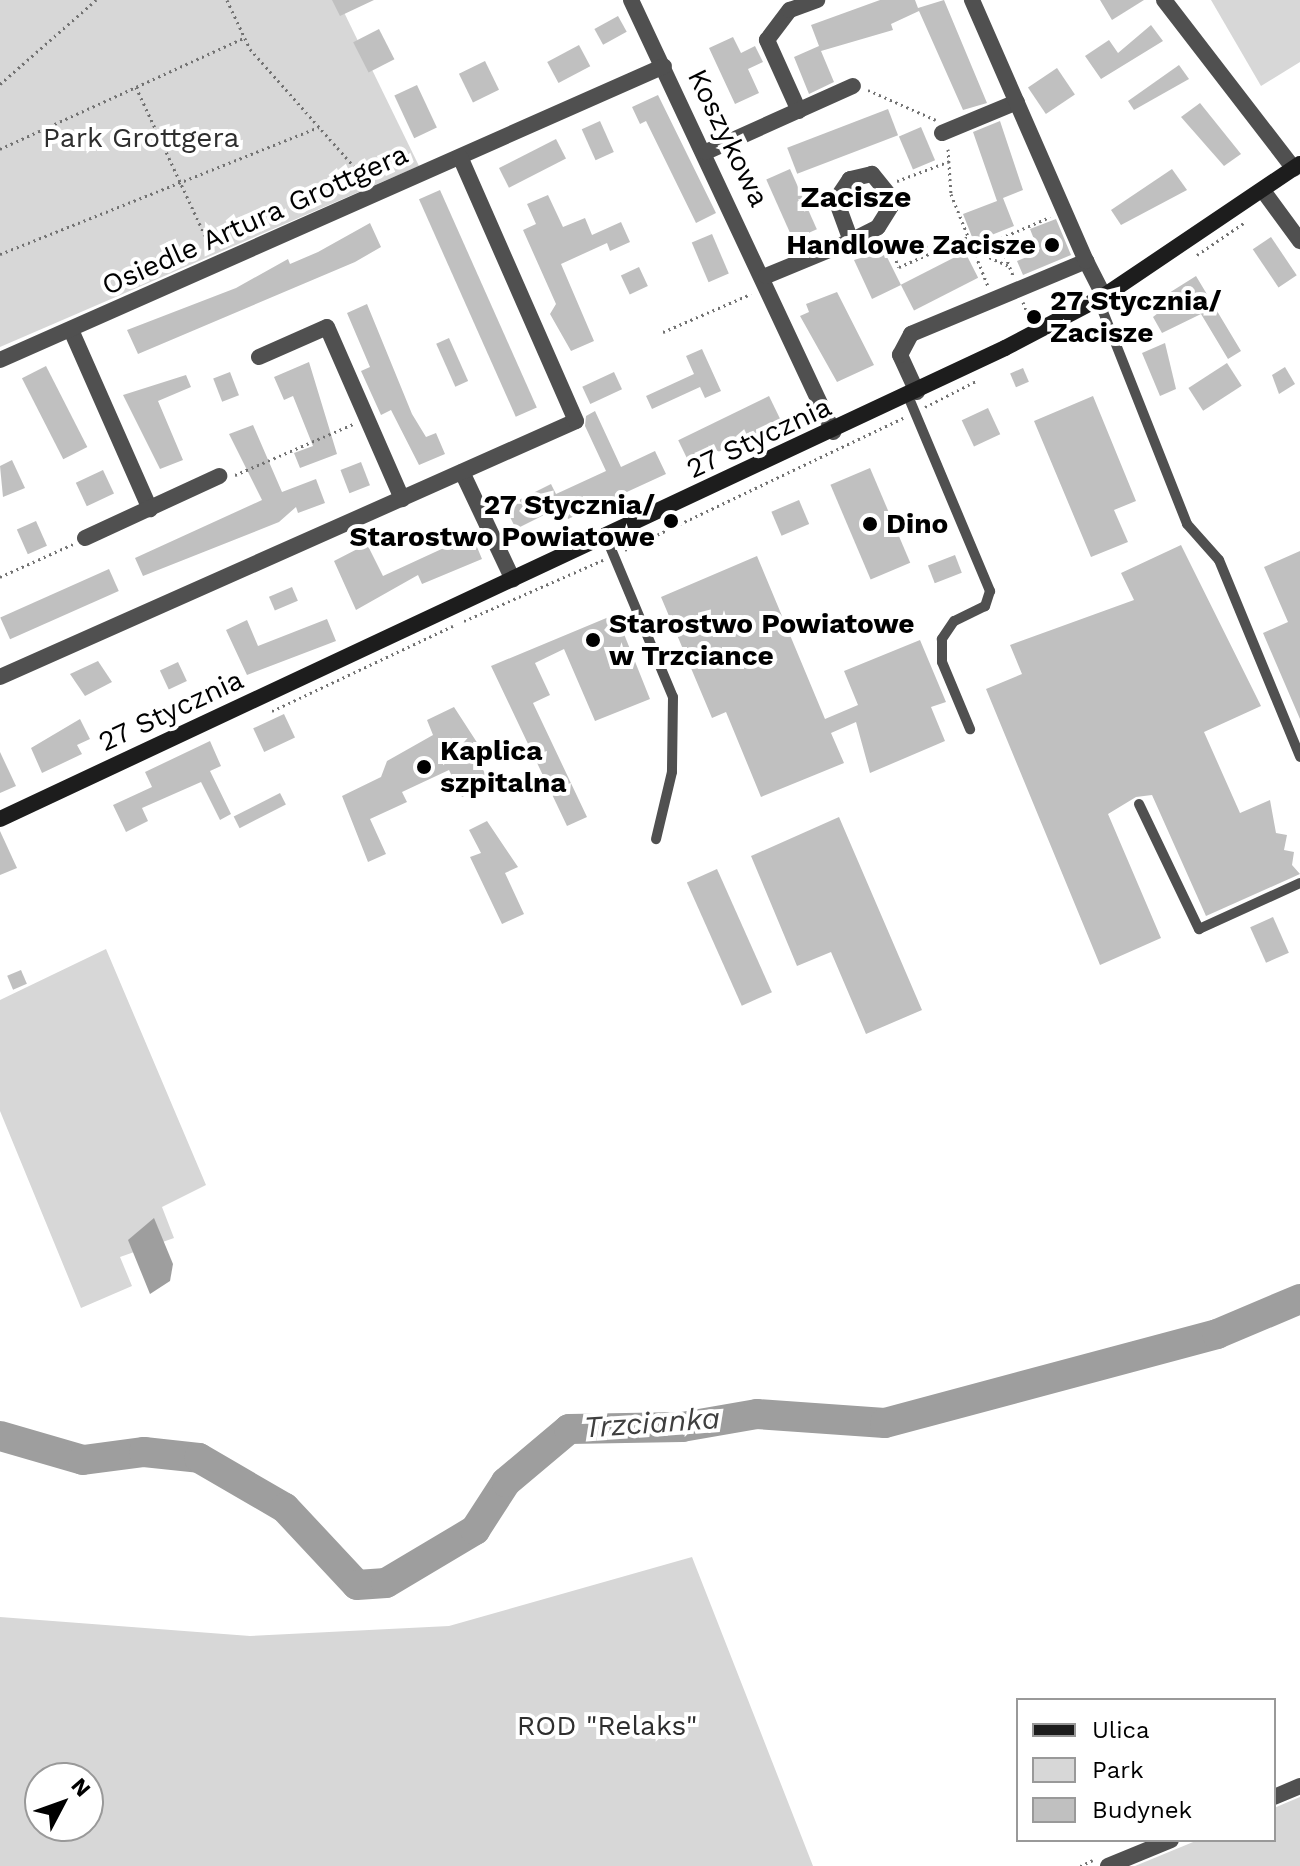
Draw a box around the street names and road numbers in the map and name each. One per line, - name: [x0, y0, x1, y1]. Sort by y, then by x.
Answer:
- street label: Koszykowa: [680, 64, 776, 212]
- street label: Osiedle Artura Grottgera: [96, 137, 414, 303]
- street label: 27 Stycznia: [681, 390, 837, 486]
- street label: 27 Stycznia: [93, 663, 249, 759]

